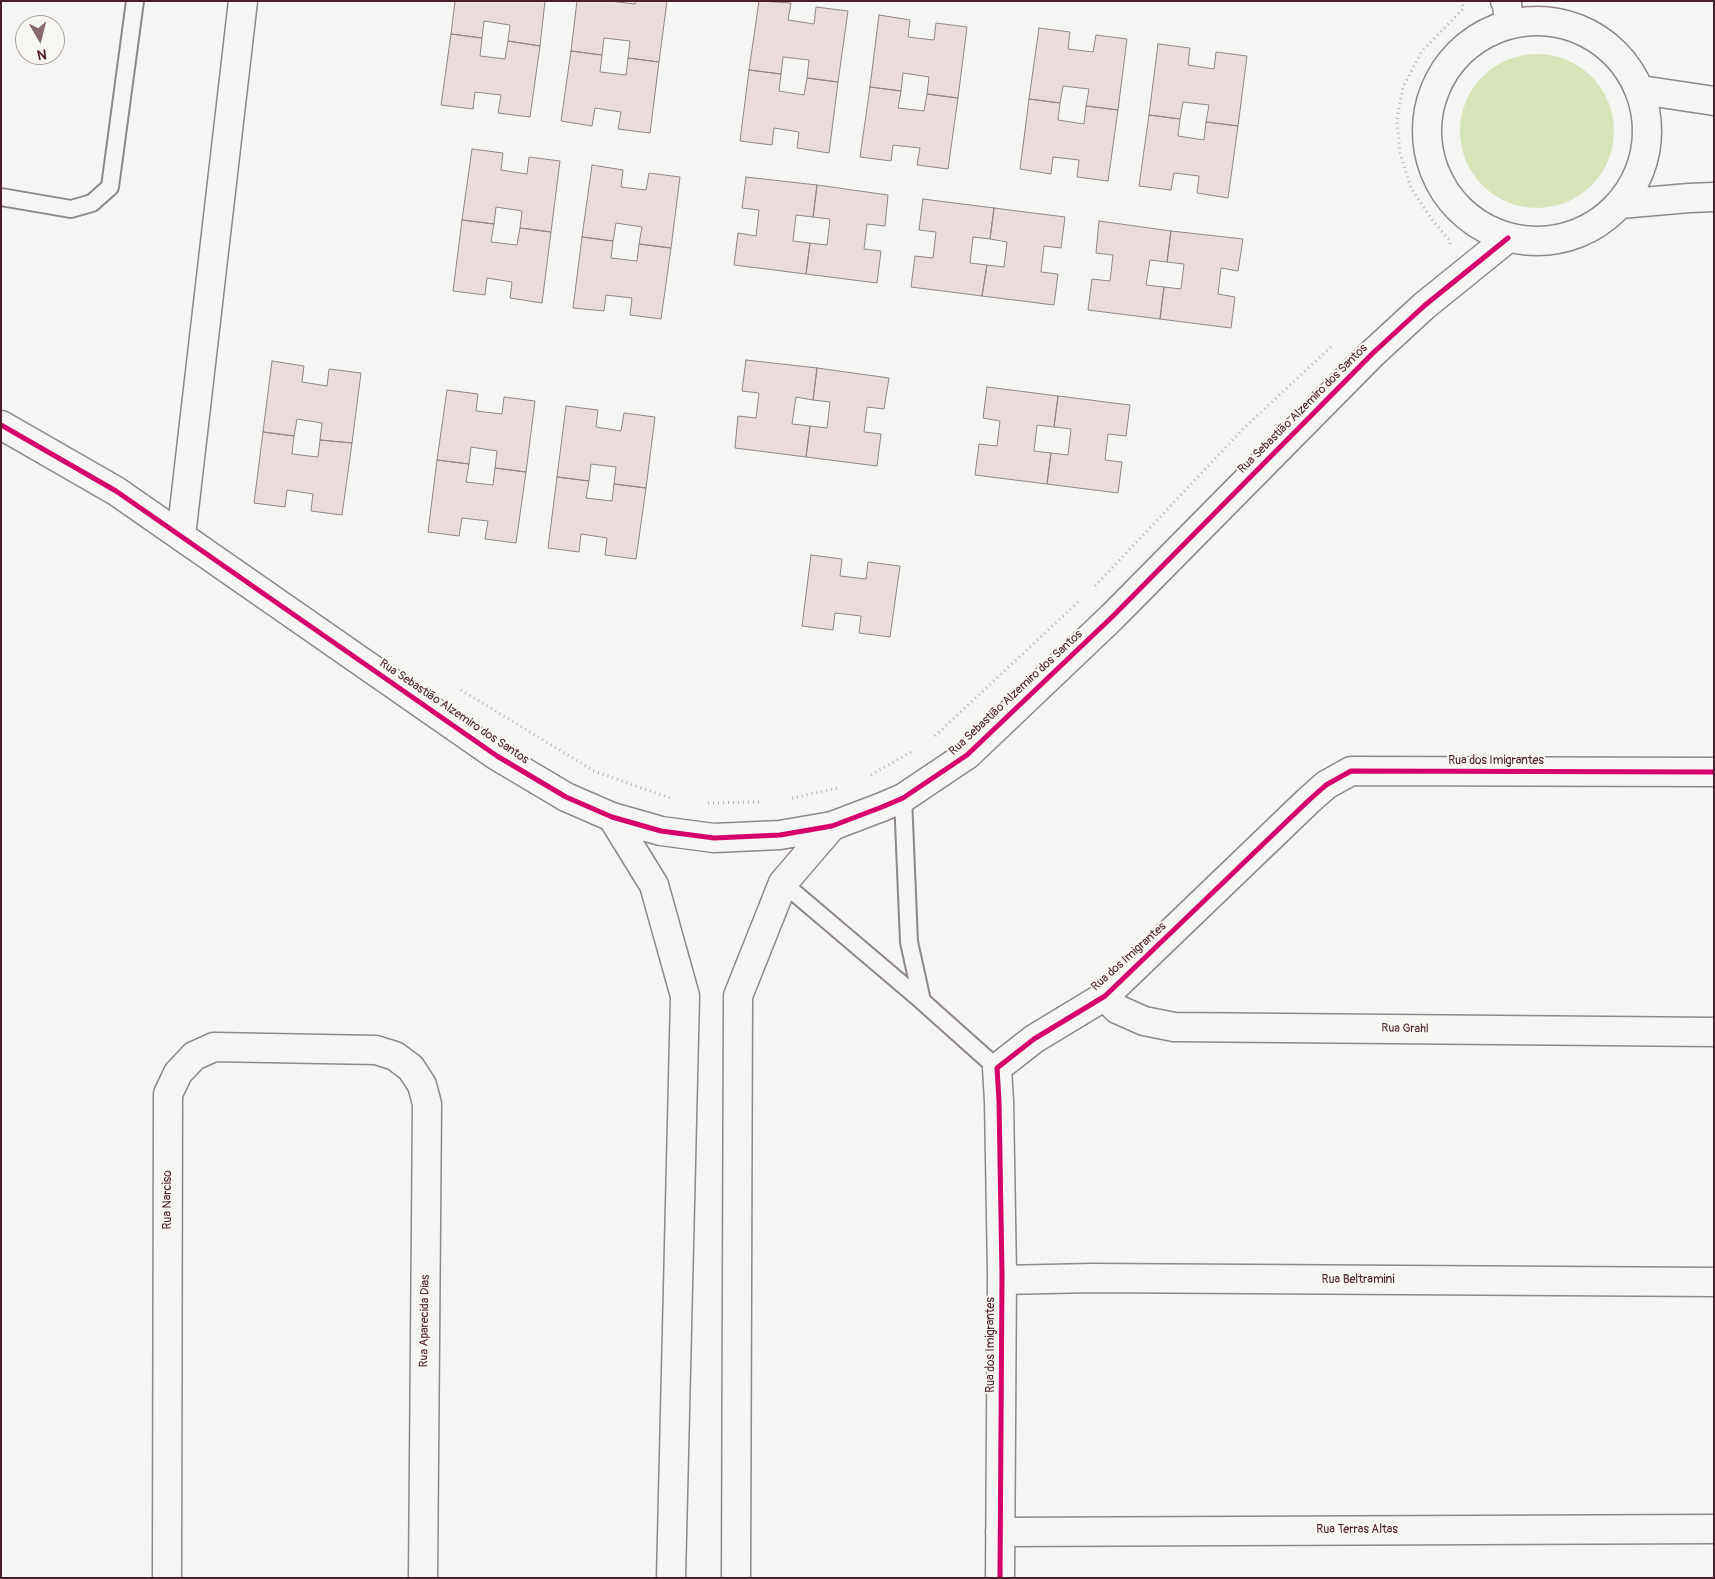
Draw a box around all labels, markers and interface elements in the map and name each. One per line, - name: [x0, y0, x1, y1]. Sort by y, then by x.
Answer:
- north arrow: [15, 15, 65, 65]
- text: N: [36, 45, 48, 63]
- street label: Rua Sebastião Alzemiro dos Santos: [1235, 341, 1371, 477]
- street label: Rua Sebastião Alzemiro dos Santos: [946, 627, 1086, 759]
- street label: Rua Sebastião Alzemiro dos Santos: [376, 656, 532, 768]
- street label: Rua dos Imigrantes: [1448, 754, 1544, 768]
- street label: Rua dos Imigrantes: [1089, 920, 1169, 994]
- street label: Rua Grahl: [1381, 1021, 1429, 1037]
- street label: Rua Narciso: [161, 1170, 175, 1230]
- street label: Rua Beltramini: [1321, 1273, 1395, 1287]
- street label: Rua Aparecida Dias: [417, 1274, 433, 1368]
- street label: Rua dos Imigrantes: [984, 1297, 998, 1393]
- street label: Rua Terras Altas: [1316, 1523, 1398, 1537]

